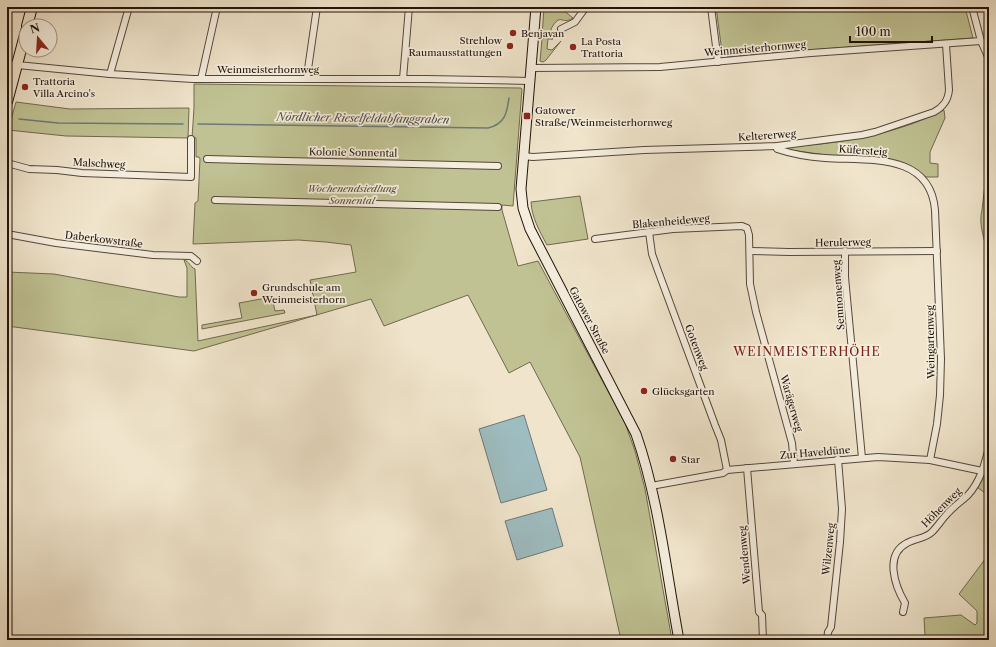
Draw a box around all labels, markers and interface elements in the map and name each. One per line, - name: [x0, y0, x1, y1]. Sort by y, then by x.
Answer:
- north arrow: [18, 18, 58, 58]
- scale bar: [850, 18, 932, 44]
- text: N: [28, 20, 42, 37]
- text: 100 m: [856, 24, 891, 39]
- place label: Benjavan: [521, 27, 565, 40]
- marker: Benjavan: [508, 28, 518, 38]
- place label: Strehlow Raumausstattungen: [408, 34, 503, 59]
- place label: La Posta Trattoria: [581, 35, 624, 60]
- street label: Weinmeisterhornweg: [703, 38, 807, 60]
- marker: Strehlow Raumausstattungen: [505, 41, 515, 51]
- marker: La Posta Trattoria: [568, 42, 578, 52]
- street label: Weinmeisterhornweg: [216, 63, 320, 76]
- place label: Trattoria Villa Arcino's: [32, 75, 95, 100]
- marker: Trattoria Villa Arcino's: [20, 82, 30, 92]
- place label: Gatower Straße/Weinmeisterhornweg: [535, 104, 673, 129]
- water label: Nördlicher Rieselfeldabfanggraben: [276, 109, 450, 127]
- marker: Gatower Straße/Weinmeisterhornweg: [522, 111, 532, 121]
- street label: Keltererweg: [738, 127, 797, 144]
- street label: Küfersteig: [838, 142, 888, 159]
- street label: Kolonie Sonnental: [309, 145, 397, 160]
- street label: Malschweg: [72, 156, 126, 171]
- park label: Wochenendsiedlung Sonnental: [307, 182, 398, 207]
- street label: Blakenheideweg: [632, 212, 711, 231]
- street label: Daberkowstraße: [64, 228, 144, 251]
- street label: Herulerweg: [815, 235, 872, 249]
- street label: Semnonenweg: [830, 259, 847, 330]
- place label: Grundschule am Weinmeisterhorn: [261, 281, 346, 306]
- street label: Gatower Straße: [566, 284, 613, 357]
- marker: Grundschule am Weinmeisterhorn: [249, 288, 259, 298]
- street label: Weingartenweg: [923, 304, 938, 380]
- street label: Gotenweg: [682, 322, 711, 373]
- district label: WEINMEISTERHÖHE: [732, 343, 881, 359]
- street label: Warägerweg: [777, 372, 806, 434]
- place label: Glücksgarten: [652, 385, 715, 398]
- marker: Glücksgarten: [639, 386, 649, 396]
- street label: Zur Haveldüne: [779, 443, 851, 462]
- place label: Star: [681, 453, 701, 466]
- marker: Star: [668, 454, 678, 464]
- street label: Höhenweg: [919, 484, 965, 530]
- street label: Wilzenweg: [819, 522, 838, 577]
- street label: Wendenweg: [735, 525, 754, 586]

